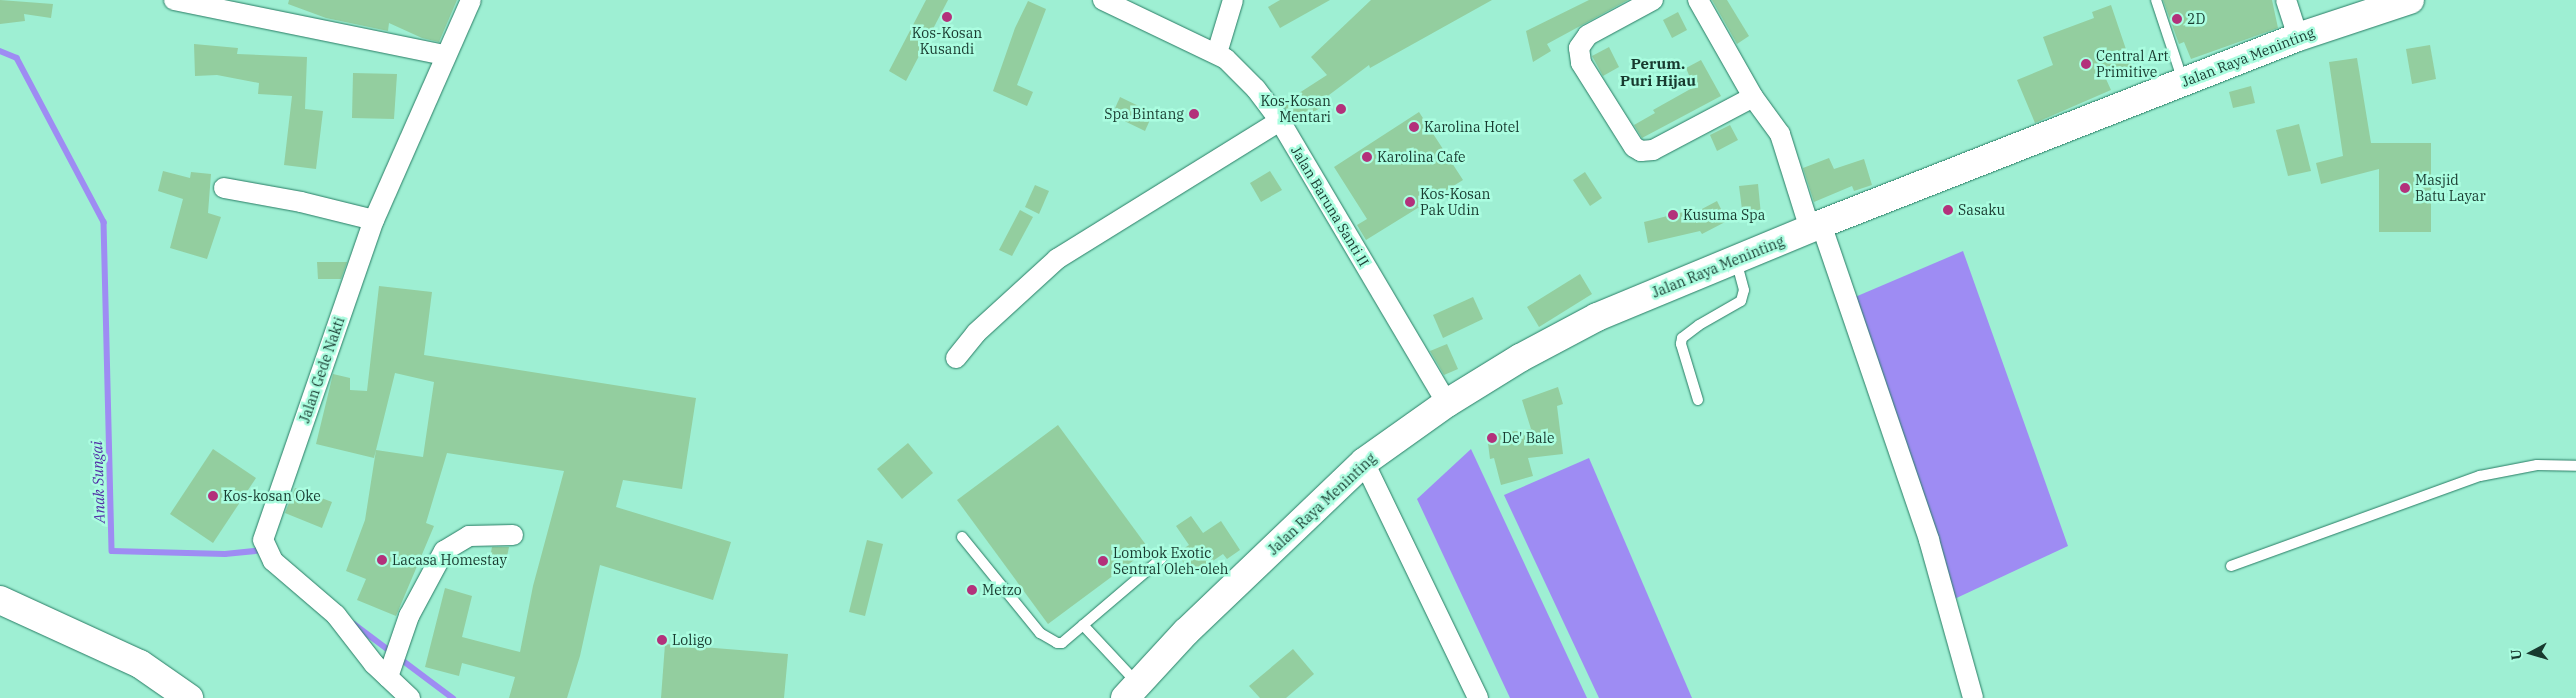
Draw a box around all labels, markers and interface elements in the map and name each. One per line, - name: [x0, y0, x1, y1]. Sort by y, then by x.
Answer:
- marker: Kos-Kosan Kusandi: [941, 11, 953, 23]
- place label: 2D: [2187, 11, 2205, 27]
- marker: 2D: [2171, 13, 2183, 25]
- street label: Jalan Raya Meninting: [2179, 24, 2317, 90]
- place label: Kos-Kosan Kusandi: [912, 25, 982, 58]
- place label: Central Art Primitive: [2096, 48, 2169, 80]
- district label: Perum. Puri Hijau: [1620, 54, 1696, 89]
- marker: Central Art Primitive: [2080, 58, 2092, 70]
- place label: Kos-Kosan Mentari: [1260, 93, 1331, 125]
- marker: Kos-Kosan Mentari: [1335, 103, 1347, 115]
- place label: Spa Bintang: [1104, 106, 1184, 122]
- marker: Spa Bintang: [1188, 108, 1200, 120]
- place label: Karolina Hotel: [1424, 119, 1519, 135]
- marker: Karolina Hotel: [1408, 121, 1420, 133]
- street label: Jalan Baruna Santi II: [1287, 143, 1373, 269]
- place label: Karolina Cafe: [1377, 149, 1466, 165]
- marker: Karolina Cafe: [1361, 151, 1373, 163]
- place label: Masjid Batu Layar: [2415, 172, 2486, 204]
- marker: Masjid Batu Layar: [2399, 182, 2411, 194]
- place label: Kos-Kosan Pak Udin: [1420, 186, 1491, 218]
- marker: Kos-Kosan Pak Udin: [1404, 196, 1416, 208]
- place label: Sasaku: [1958, 202, 2005, 218]
- marker: Sasaku: [1942, 204, 1954, 216]
- place label: Kusuma Spa: [1683, 207, 1765, 223]
- marker: Kusuma Spa: [1667, 209, 1679, 221]
- street label: Jalan Raya Meninting: [1649, 233, 1787, 301]
- street label: Jalan Gede Nakti: [296, 315, 348, 425]
- place label: De' Bale: [1502, 430, 1554, 446]
- marker: De' Bale: [1486, 432, 1498, 444]
- water label: Anak Sungai: [88, 441, 108, 523]
- street label: Jalan Raya Meninting: [1265, 450, 1379, 558]
- place label: Kos-kosan Oke: [223, 488, 321, 504]
- marker: Kos-kosan Oke: [207, 490, 219, 502]
- place label: Lombok Exotic Sentral Oleh-oleh: [1113, 545, 1228, 578]
- place label: Lacasa Homestay: [392, 552, 507, 568]
- marker: Lacasa Homestay: [376, 554, 388, 566]
- marker: Lombok Exotic Sentral Oleh-oleh: [1097, 555, 1109, 567]
- place label: Metzo: [982, 582, 1022, 598]
- marker: Metzo: [966, 584, 978, 596]
- north arrow: [2506, 628, 2556, 678]
- place label: Loligo: [672, 632, 712, 648]
- marker: Loligo: [656, 634, 668, 646]
- text: U: [2507, 648, 2526, 661]

